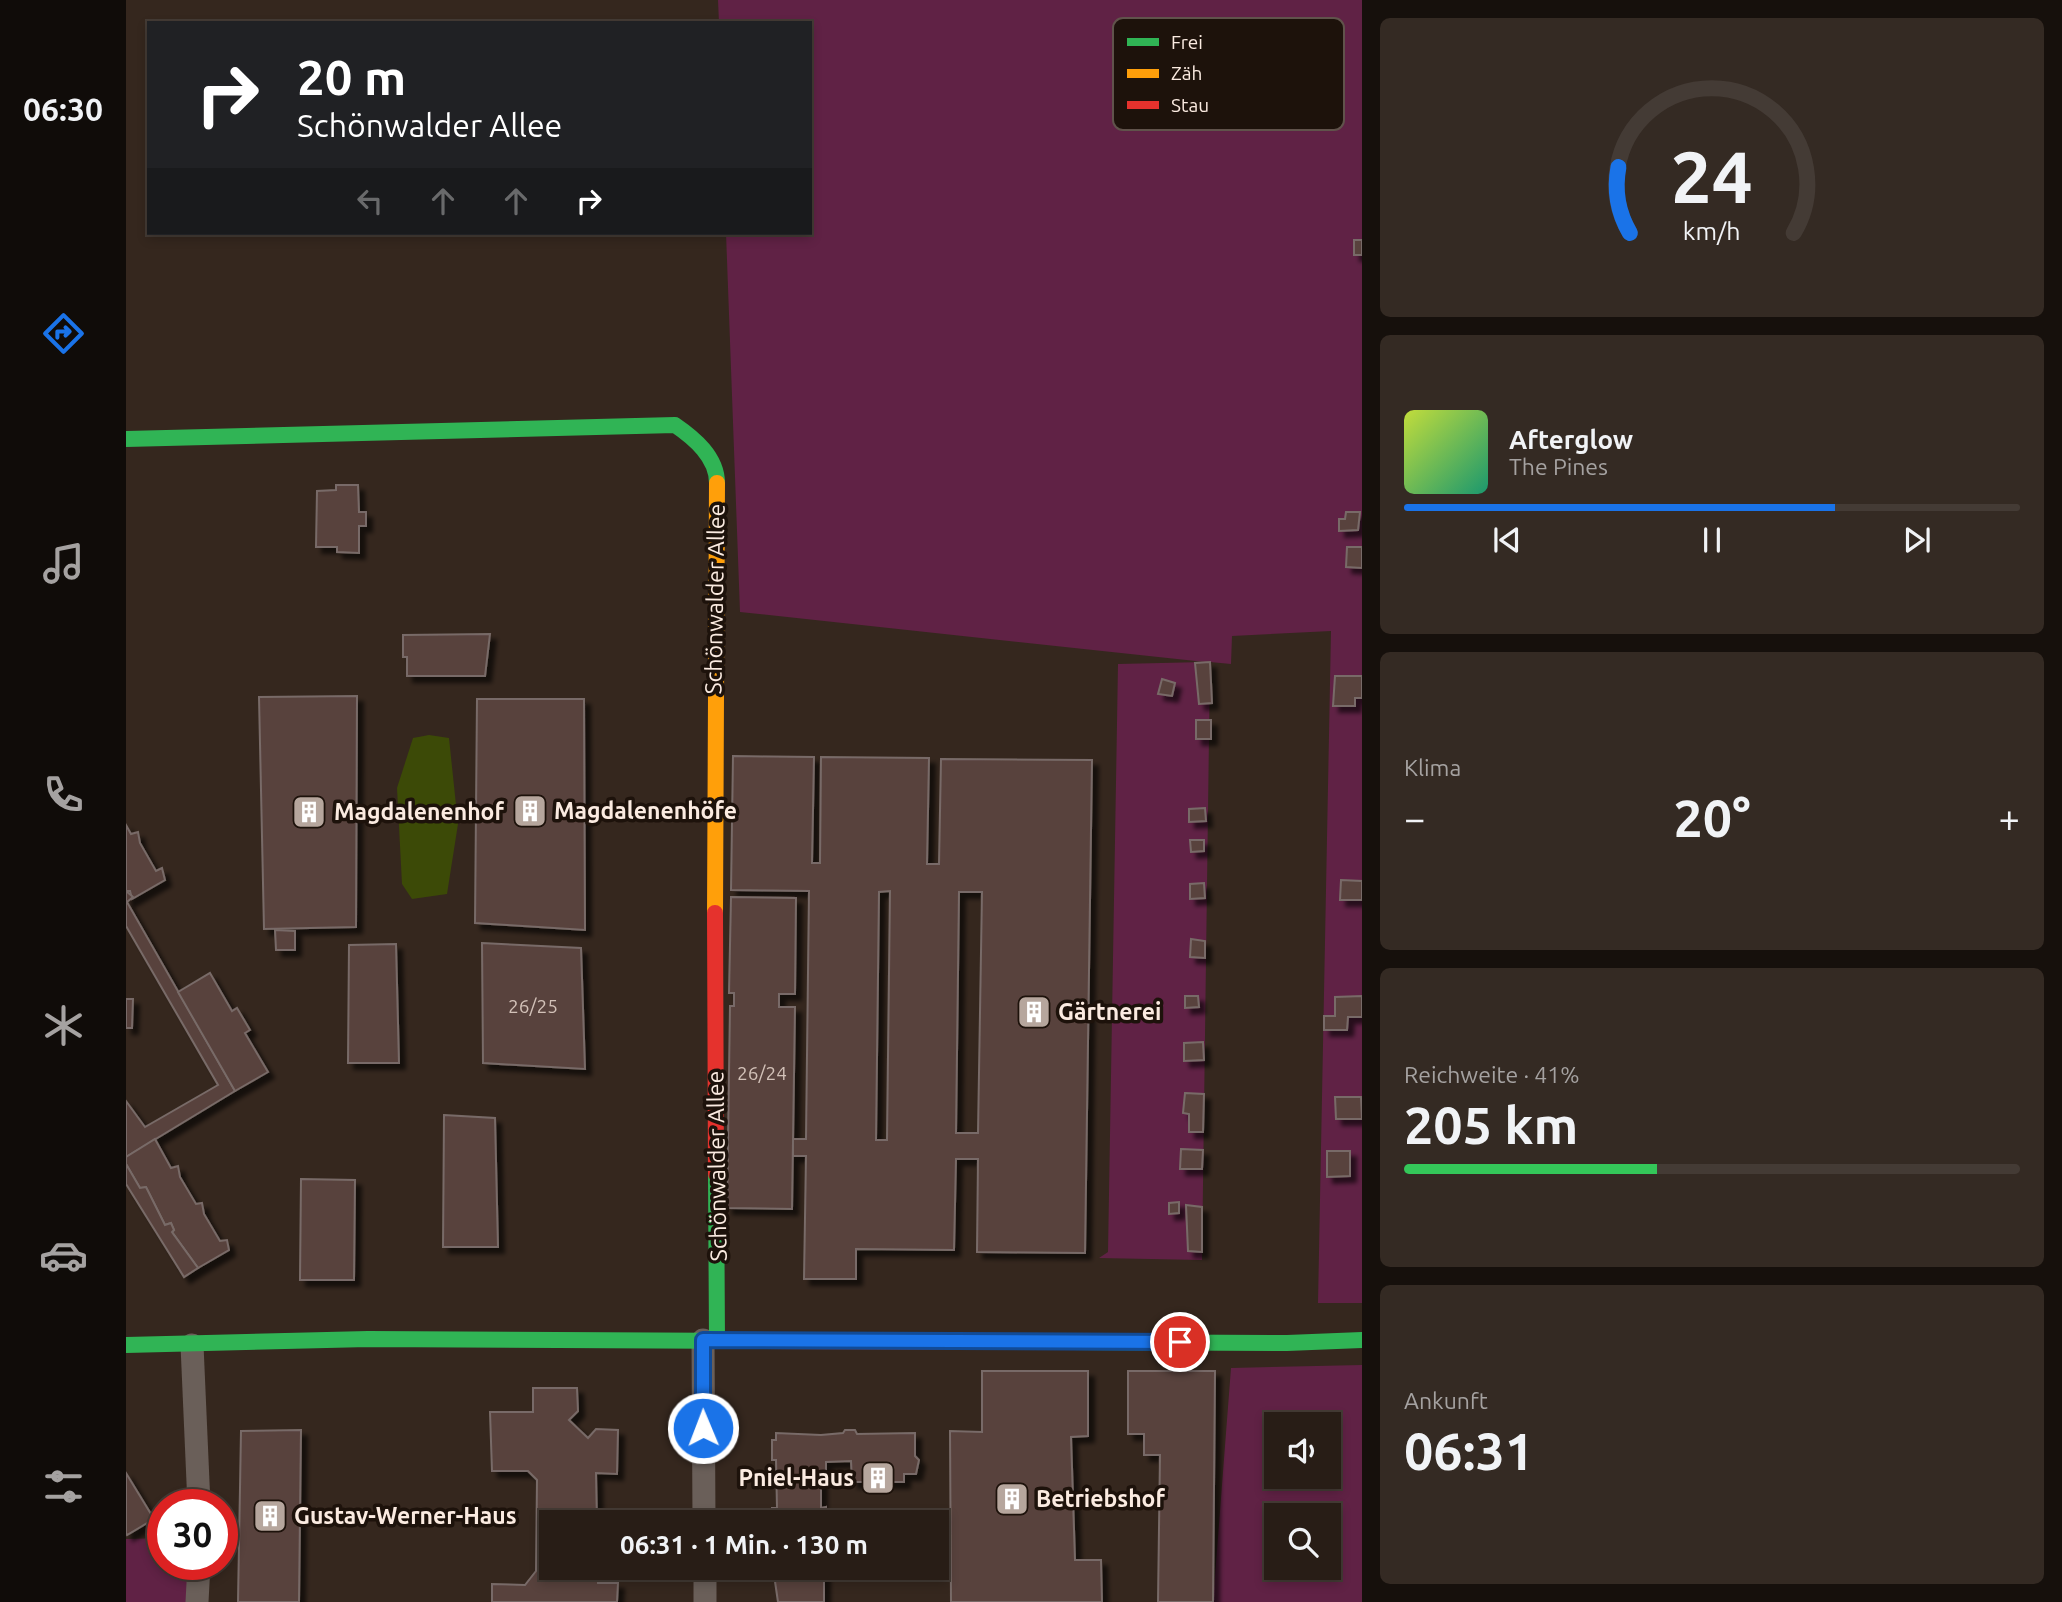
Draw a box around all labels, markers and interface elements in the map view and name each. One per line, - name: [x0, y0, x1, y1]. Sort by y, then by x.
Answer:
- legend: [1113, 18, 1344, 130]
- text: Frei: [1171, 31, 1203, 53]
- icon: right: [182, 49, 273, 140]
- text: 20 m: [297, 49, 406, 104]
- text: Zäh: [1171, 62, 1202, 84]
- text: 06:30: [23, 91, 103, 127]
- text: Stau: [1171, 94, 1209, 116]
- text: Schönwalder Allee: [297, 107, 562, 143]
- text: 24: [1671, 136, 1753, 218]
- icon: left: [351, 182, 389, 220]
- icon: ahead: [424, 182, 462, 220]
- icon: ahead: [497, 182, 535, 220]
- icon: right: [570, 182, 608, 220]
- text: km/h: [1683, 217, 1741, 245]
- icon: directions: [39, 309, 88, 358]
- text: Afterglow: [1509, 425, 1633, 454]
- text: The Pines: [1509, 454, 1608, 479]
- street label: Schönwalder Allee: [700, 503, 729, 695]
- icon: previous: [1488, 521, 1526, 559]
- icon: pause: [1693, 521, 1731, 559]
- icon: next: [1898, 521, 1936, 559]
- icon: music: [39, 539, 88, 588]
- text: Klima: [1404, 755, 1461, 780]
- icon: phone: [39, 770, 88, 819]
- text: 20°: [1673, 789, 1751, 847]
- building icon: Magdalenenhöfe: [511, 792, 549, 830]
- building icon: Magdalenenhof: [290, 793, 328, 831]
- text: −: [1404, 797, 1425, 839]
- text: +: [1999, 797, 2020, 839]
- place label: Magdalenenhöfe: [554, 798, 737, 823]
- place label: Magdalenenhof: [334, 799, 504, 824]
- building icon: Gärtnerei: [1015, 993, 1053, 1031]
- house number: 26/25: [508, 995, 558, 1017]
- place label: Gärtnerei: [1058, 999, 1161, 1024]
- icon: climate: [39, 1001, 88, 1050]
- house number: 26/24: [737, 1062, 787, 1084]
- text: Reichweite · 41%: [1404, 1062, 1580, 1087]
- street label: Schönwalder Allee: [702, 1070, 731, 1262]
- text: 205 km: [1404, 1096, 1578, 1154]
- icon: car: [39, 1231, 88, 1280]
- pin: [1150, 1312, 1210, 1372]
- icon: arrive: [1161, 1323, 1199, 1361]
- text: Ankunft: [1404, 1388, 1488, 1413]
- position arrow: [666, 1391, 740, 1465]
- map controls: [1264, 1412, 1341, 1580]
- button: sound: [1264, 1412, 1341, 1489]
- text: 06:31: [1404, 1422, 1534, 1480]
- building icon: Pniel-Haus: [859, 1459, 897, 1497]
- icon: filters: [39, 1462, 88, 1511]
- place label: Pniel-Haus: [738, 1465, 854, 1490]
- building icon: Betriebshof: [993, 1480, 1031, 1518]
- place label: Betriebshof: [1036, 1486, 1165, 1511]
- speed limit sign: 30: [147, 1489, 238, 1580]
- building icon: Gustav-Werner-Haus: [251, 1497, 289, 1535]
- place label: Gustav-Werner-Haus: [294, 1503, 517, 1528]
- button: search: [1264, 1503, 1341, 1580]
- text: 06:31 · 1 Min. · 130 m: [620, 1530, 868, 1559]

